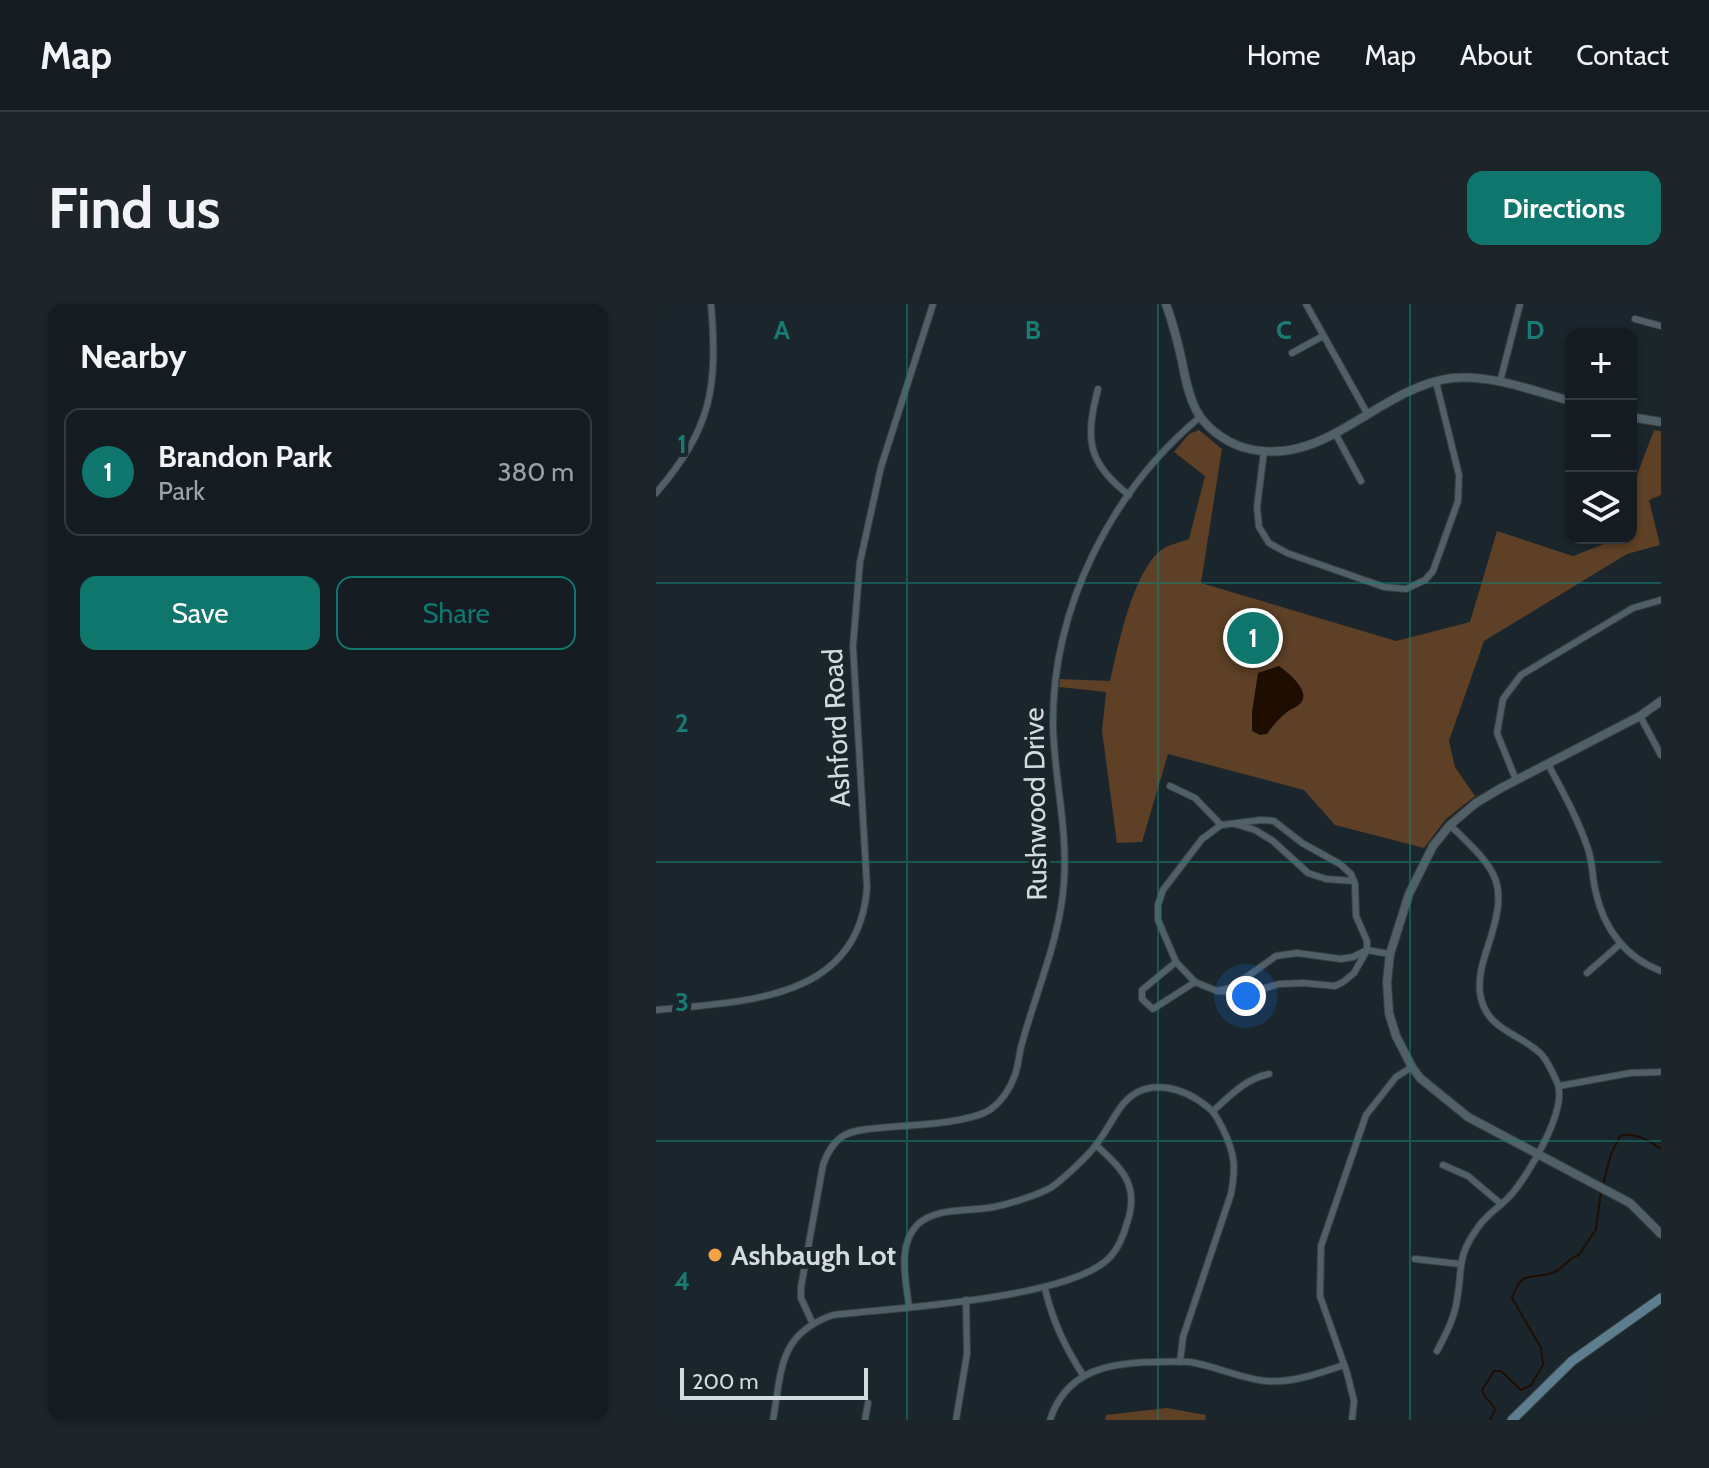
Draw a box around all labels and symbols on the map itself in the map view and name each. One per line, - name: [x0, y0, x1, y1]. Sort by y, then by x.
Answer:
- text: A: [774, 314, 791, 346]
- text: B: [1025, 314, 1041, 346]
- text: C: [1276, 314, 1292, 346]
- text: D: [1526, 314, 1544, 346]
- text: 1: [677, 428, 687, 460]
- pin: 1: [1227, 608, 1279, 668]
- street label: Ashford Road: [815, 648, 857, 808]
- text: 2: [675, 707, 689, 739]
- street label: Rushwood Drive: [1016, 707, 1054, 901]
- your location: [1226, 976, 1266, 1016]
- text: 3: [675, 986, 689, 1018]
- place label: Ashbaugh Lot: [731, 1238, 896, 1272]
- marker: Ashbaugh Lot: [706, 1246, 724, 1264]
- text: 4: [674, 1265, 690, 1297]
- scale bar: [680, 1364, 868, 1400]

